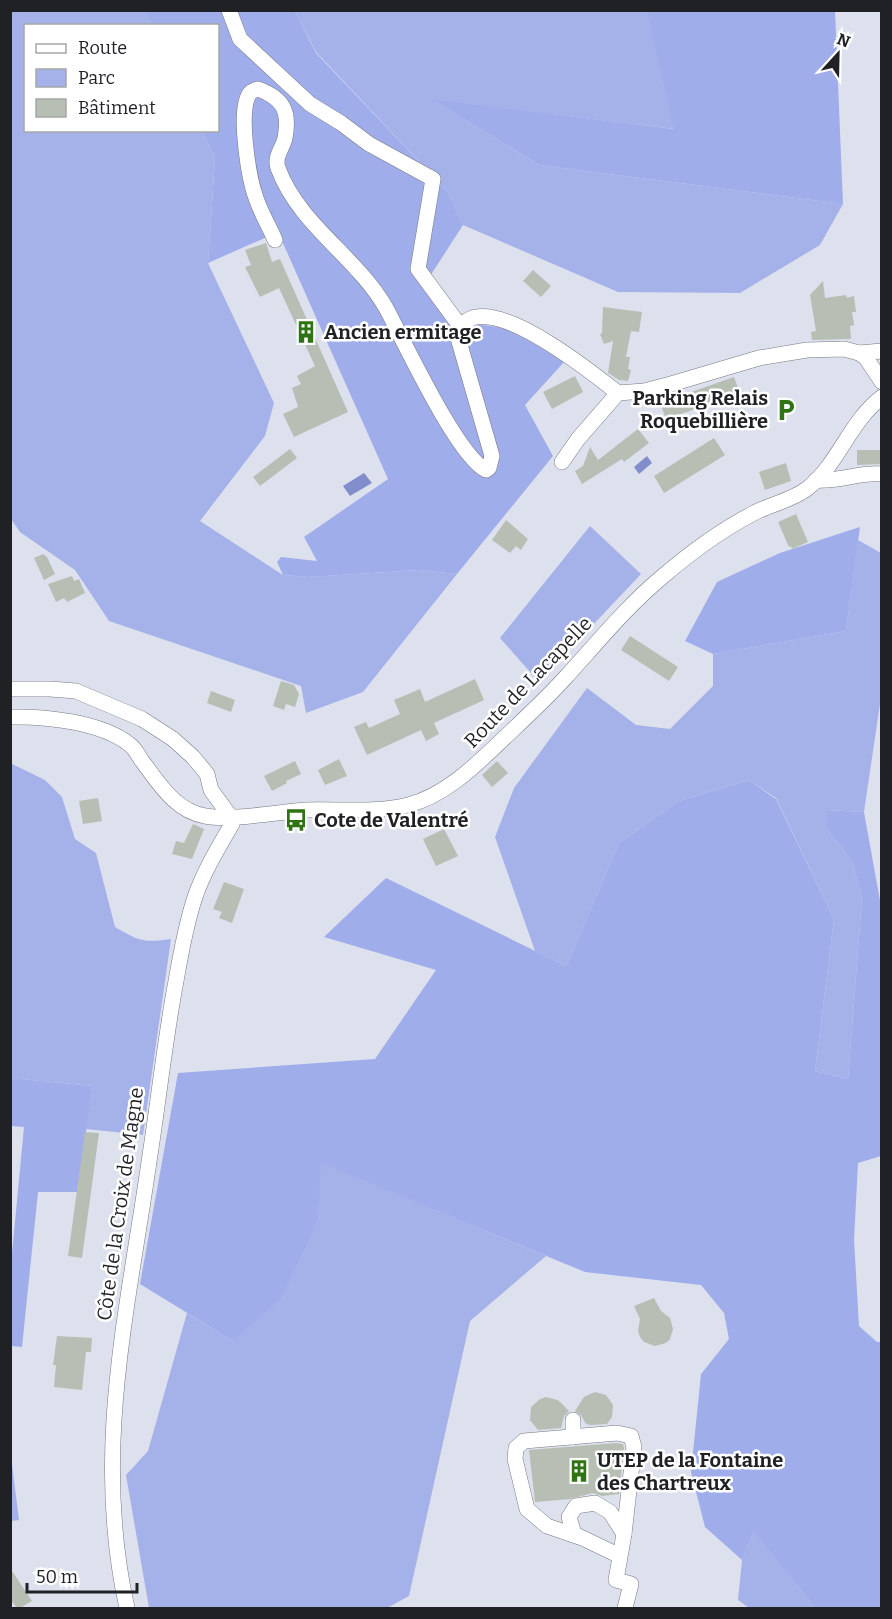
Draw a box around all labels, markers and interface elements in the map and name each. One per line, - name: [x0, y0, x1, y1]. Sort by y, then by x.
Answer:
- legend: [24, 24, 219, 132]
- north arrow: [808, 24, 868, 84]
- text: N: [834, 29, 853, 52]
- text: Route: [78, 37, 127, 59]
- text: Parc: [78, 67, 115, 89]
- text: Bâtiment: [78, 97, 156, 119]
- building icon: Ancien ermitage: [293, 319, 319, 345]
- place label: Ancien ermitage: [324, 320, 482, 344]
- place label: Parking Relais Roquebillière: [633, 386, 768, 433]
- parking icon: Parking Relais Roquebillière: [773, 397, 799, 423]
- street label: Route de Lacapelle: [459, 611, 597, 753]
- bus stop icon: Cote de Valentré: [283, 807, 309, 833]
- place label: Cote de Valentré: [314, 808, 469, 832]
- street label: Côte de la Croix de Magne: [92, 1086, 148, 1322]
- place label: UTEP de la Fontaine des Chartreux: [597, 1448, 783, 1495]
- building icon: UTEP de la Fontaine des Chartreux: [566, 1458, 592, 1484]
- scale bar: [27, 1556, 136, 1594]
- text: 50 m: [36, 1566, 78, 1588]

